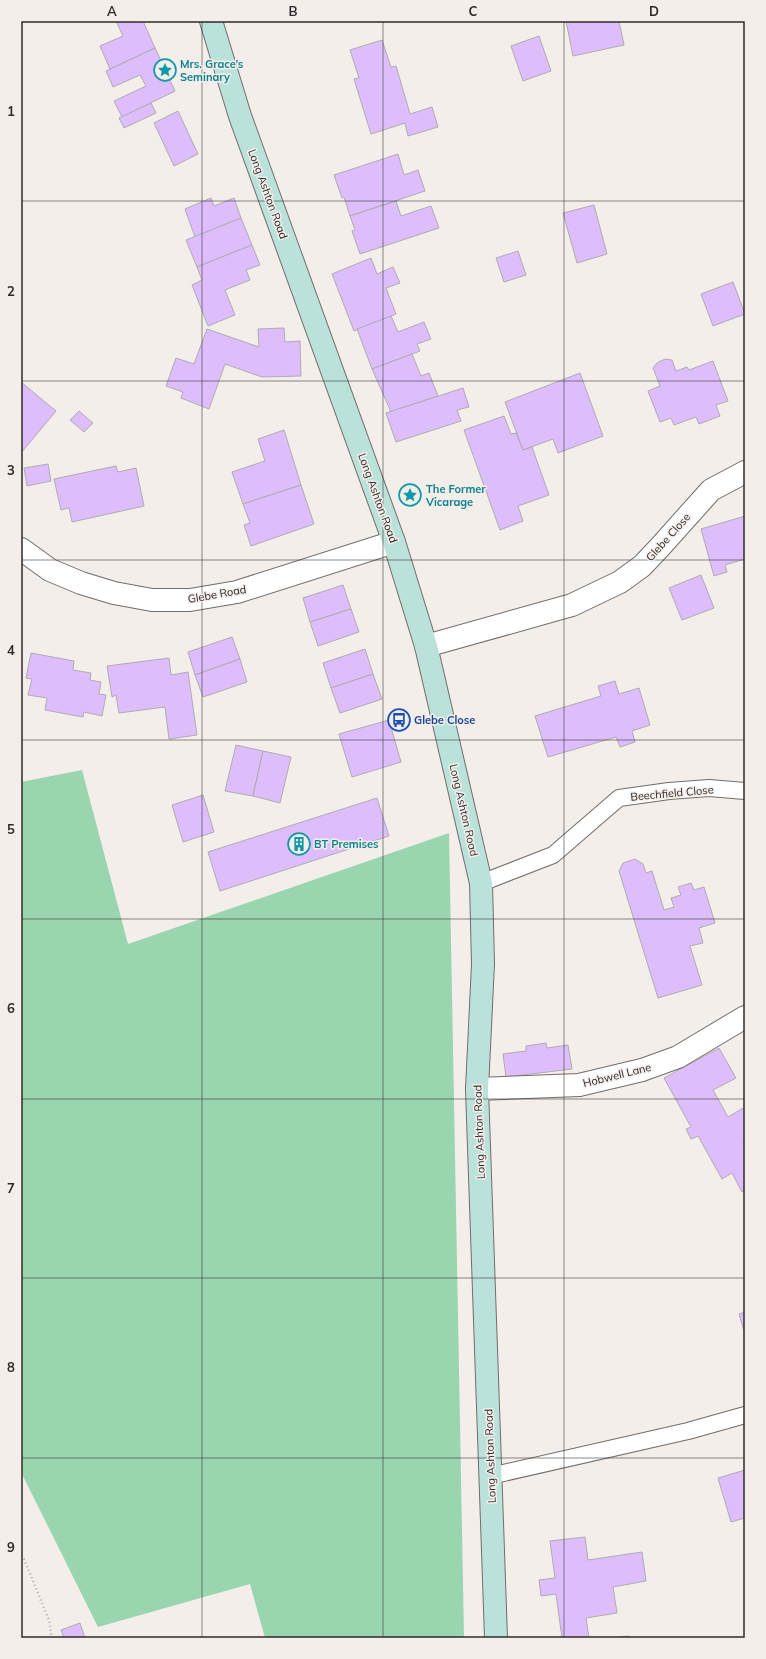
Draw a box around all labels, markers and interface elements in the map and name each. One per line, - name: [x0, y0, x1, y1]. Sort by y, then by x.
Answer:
- text: A: [107, 3, 117, 19]
- text: B: [289, 3, 298, 19]
- text: C: [469, 3, 478, 19]
- text: D: [649, 3, 659, 19]
- place icon: Mrs. Grace’s Seminary: [152, 57, 178, 83]
- place label: Mrs. Grace’s Seminary: [180, 57, 244, 84]
- text: 1: [7, 103, 15, 119]
- street label: Long Ashton Road: [245, 147, 291, 241]
- text: 2: [7, 283, 15, 299]
- street label: Long Ashton Road: [355, 451, 401, 545]
- text: 3: [7, 462, 15, 478]
- place icon: The Former Vicarage: [397, 482, 423, 508]
- place label: The Former Vicarage: [425, 482, 486, 509]
- street label: Glebe Close: [643, 510, 693, 564]
- street label: Glebe Road: [187, 582, 247, 606]
- text: 4: [7, 642, 15, 658]
- bus stop icon: Glebe Close: [386, 707, 412, 733]
- place label: Glebe Close: [414, 713, 475, 727]
- street label: Long Ashton Road: [447, 762, 481, 858]
- street label: Beechfield Close: [630, 782, 714, 804]
- text: 5: [7, 821, 15, 837]
- building icon: BT Premises: [286, 831, 312, 857]
- place label: BT Premises: [314, 837, 379, 851]
- text: 6: [7, 1000, 15, 1016]
- street label: Hobwell Lane: [581, 1060, 653, 1090]
- street label: Long Ashton Road: [470, 1085, 488, 1179]
- text: 7: [7, 1180, 15, 1196]
- text: 8: [7, 1359, 15, 1375]
- street label: Long Ashton Road: [481, 1409, 499, 1503]
- text: 9: [7, 1539, 15, 1555]

